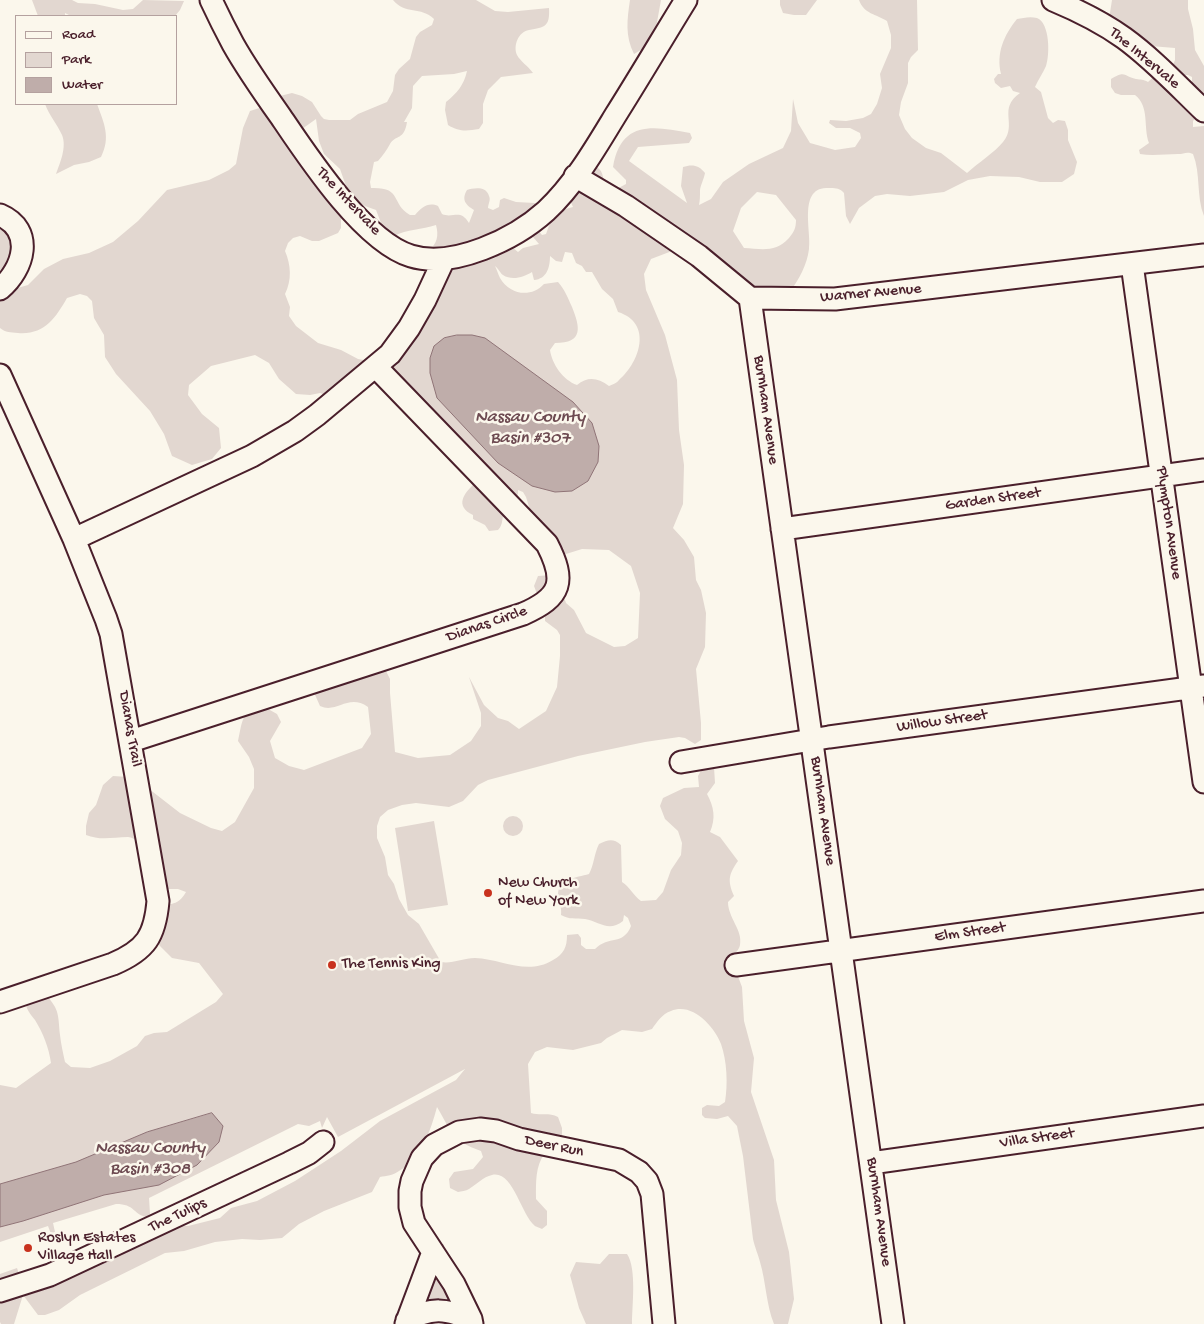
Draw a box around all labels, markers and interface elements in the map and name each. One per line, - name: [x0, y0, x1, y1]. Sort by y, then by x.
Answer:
- legend: [15, 15, 178, 105]
- street label: The Intervale: [1105, 24, 1183, 94]
- text: Road: [62, 26, 95, 44]
- text: Park: [62, 51, 91, 69]
- text: Water: [62, 76, 102, 94]
- street label: The Intervale: [312, 164, 384, 240]
- street label: Warner Avenue: [820, 280, 922, 308]
- street label: Burnham Avenue: [748, 354, 782, 466]
- water label: Nassau County Basin #307: [475, 407, 585, 449]
- street label: Plympton Avenue: [1151, 465, 1185, 581]
- street label: Garden Street: [944, 484, 1042, 516]
- street label: Dianas Circle: [444, 602, 530, 648]
- street label: Dianas Trail: [113, 690, 145, 768]
- street label: Willow Street: [895, 706, 989, 738]
- street label: Burnham Avenue: [805, 755, 839, 867]
- place label: New Church of New York: [498, 874, 578, 912]
- marker: New Church of New York: [482, 887, 494, 899]
- street label: Elm Street: [933, 919, 1007, 947]
- place label: The Tennis King: [342, 955, 441, 975]
- marker: The Tennis King: [326, 959, 338, 971]
- street label: Villa Street: [999, 1124, 1075, 1154]
- street label: Deer Run: [523, 1131, 585, 1163]
- water label: Nassau County Basin #308: [95, 1138, 205, 1180]
- street label: Burnham Avenue: [861, 1156, 895, 1268]
- street label: The Tulips: [146, 1194, 210, 1238]
- place label: Roslyn Estates Village Hall: [38, 1229, 135, 1267]
- marker: Roslyn Estates Village Hall: [22, 1242, 34, 1254]

